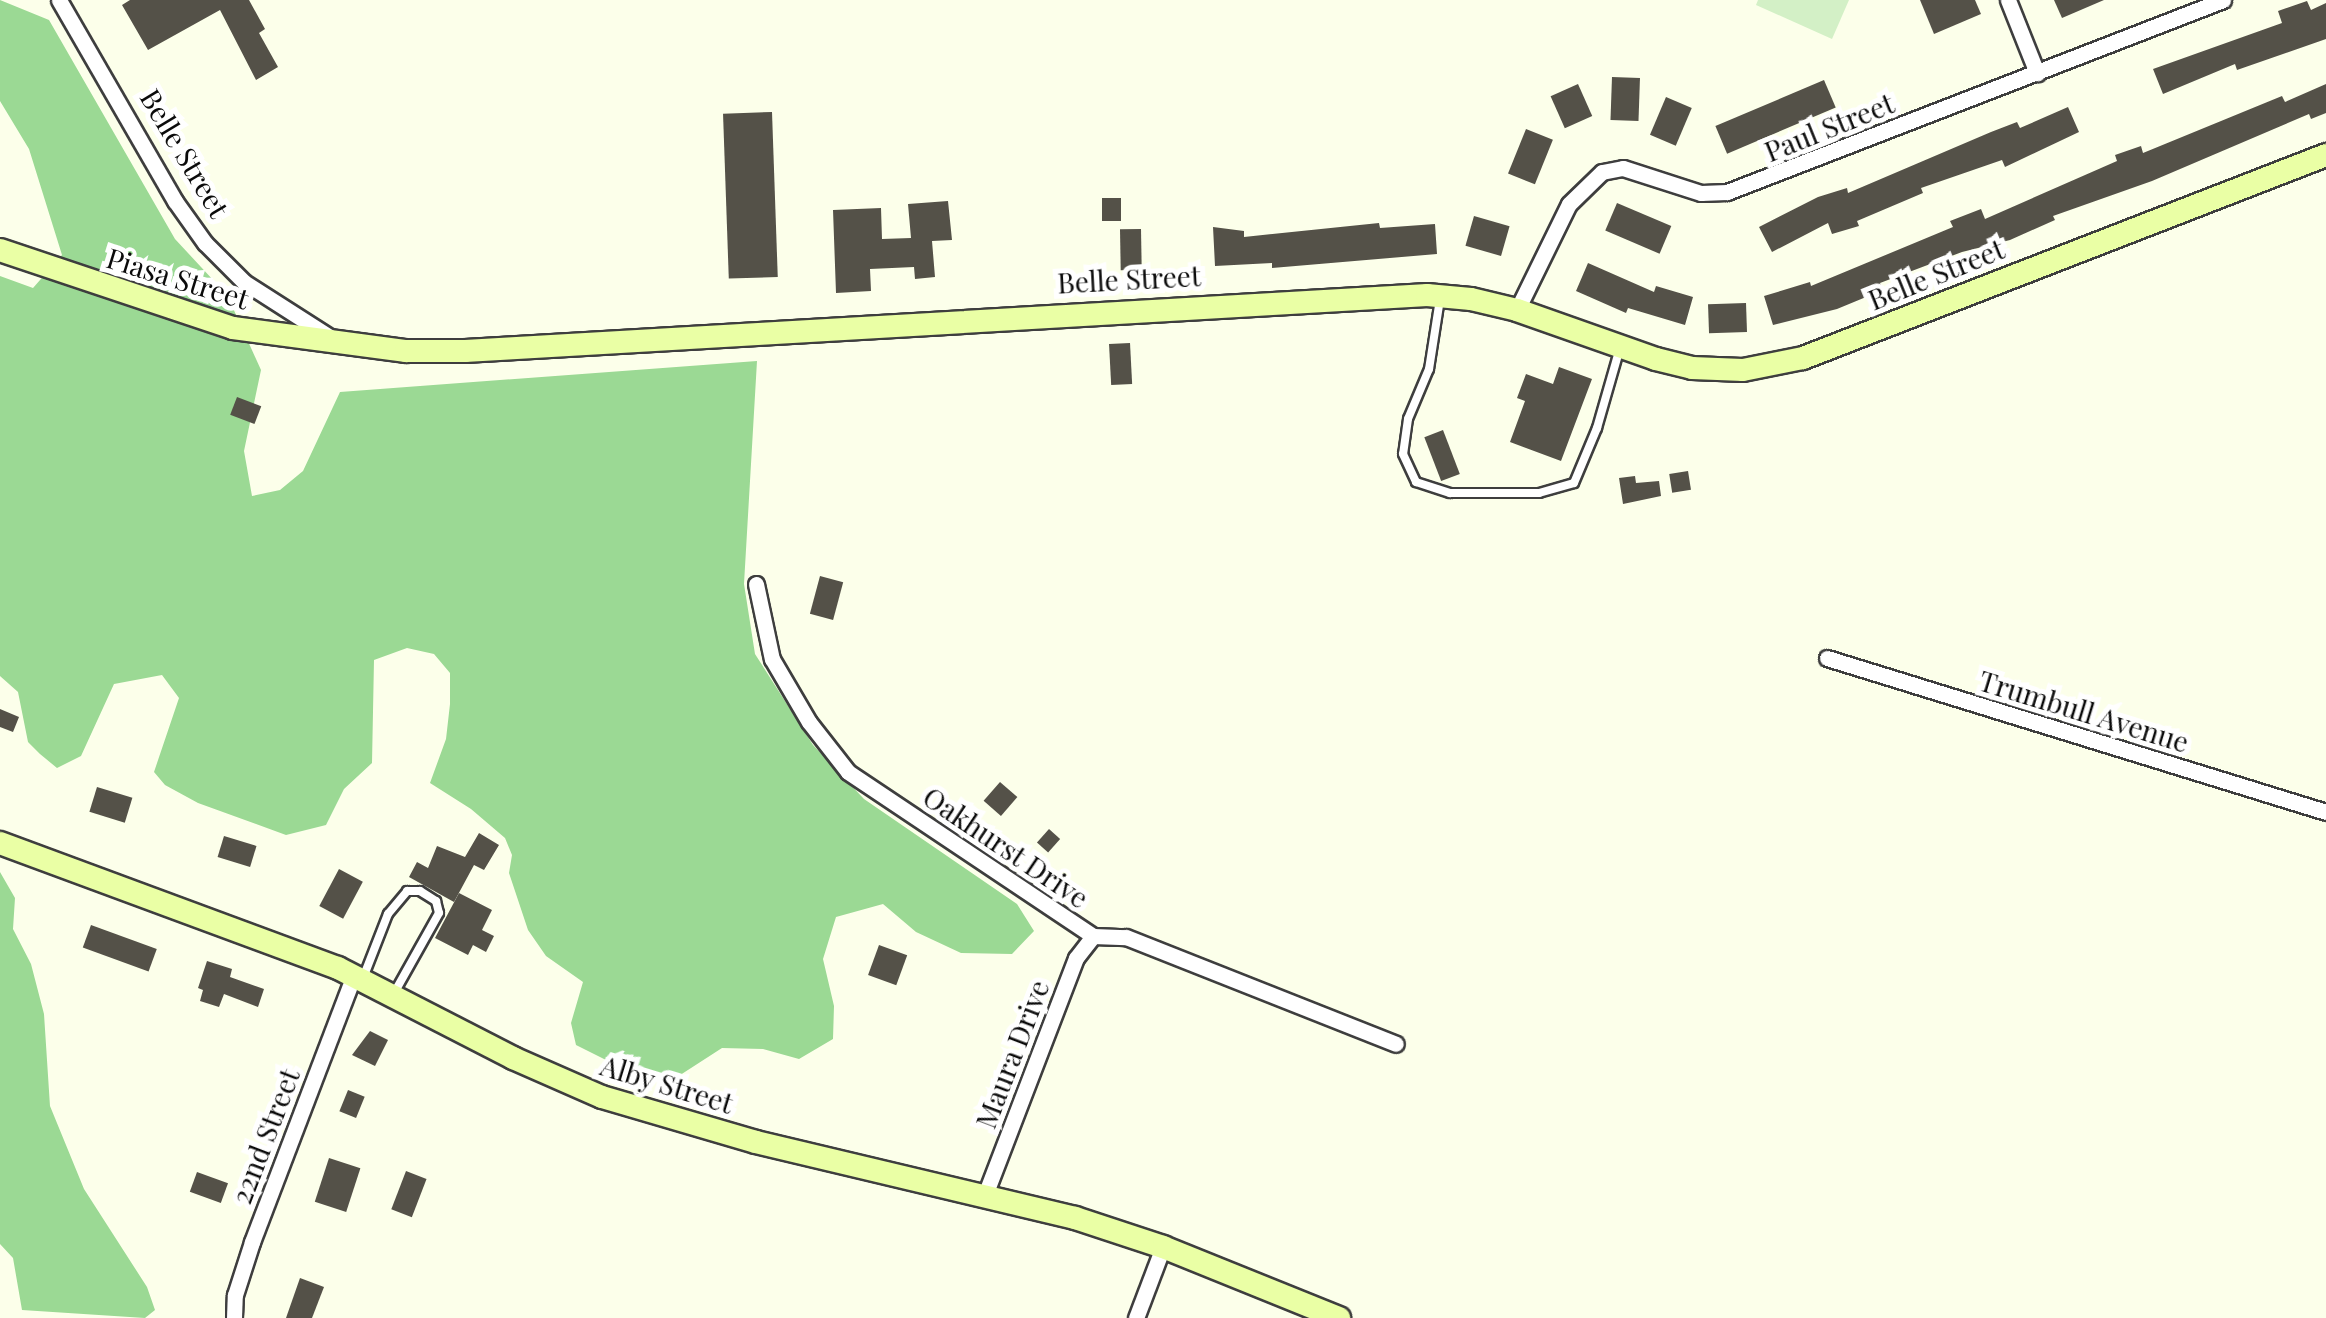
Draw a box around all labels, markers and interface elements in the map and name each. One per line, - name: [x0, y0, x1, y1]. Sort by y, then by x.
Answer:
- street label: Belle Street: [134, 83, 236, 223]
- street label: Paul Street: [1759, 86, 1899, 168]
- street label: Belle Street: [1863, 232, 2009, 316]
- street label: Piasa Street: [103, 240, 253, 316]
- street label: Belle Street: [1056, 258, 1202, 300]
- street label: Trumbull Avenue: [1975, 663, 2193, 759]
- street label: Oakhurst Drive: [917, 779, 1095, 915]
- street label: Maura Drive: [968, 975, 1056, 1133]
- street label: Alby Street: [596, 1048, 738, 1120]
- street label: 22nd Street: [224, 1064, 306, 1208]

